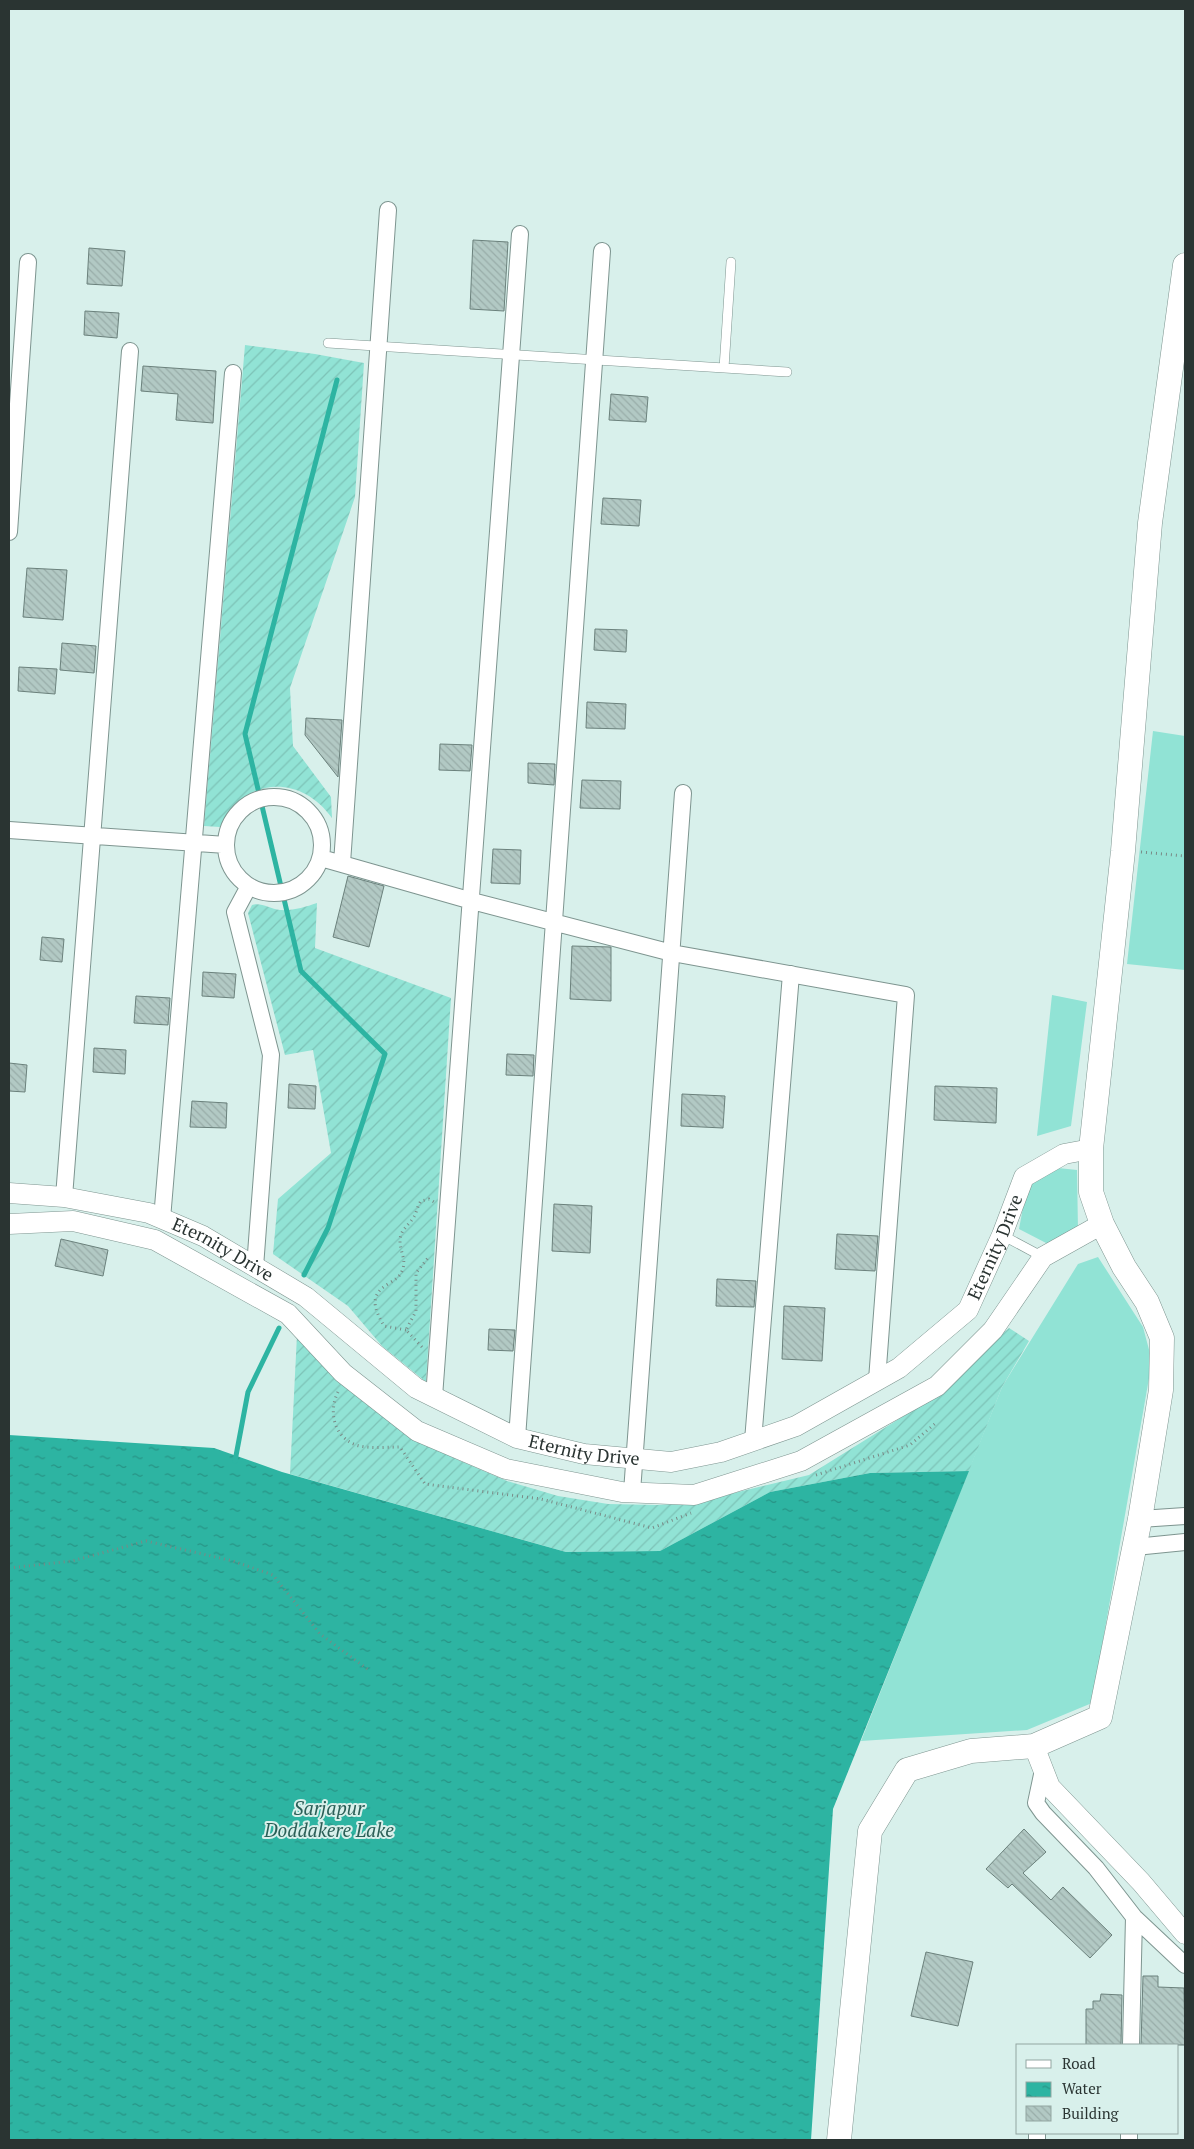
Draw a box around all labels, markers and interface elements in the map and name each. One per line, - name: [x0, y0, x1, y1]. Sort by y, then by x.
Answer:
- street label: Eternity Drive: [961, 1191, 1027, 1303]
- street label: Eternity Drive: [169, 1211, 278, 1286]
- street label: Eternity Drive: [526, 1428, 641, 1470]
- water label: Sarjapur Doddakere Lake: [263, 1795, 394, 1842]
- legend: [1016, 2044, 1179, 2134]
- text: Road: [1062, 2053, 1095, 2073]
- text: Water: [1062, 2078, 1102, 2098]
- text: Building: [1062, 2103, 1120, 2123]

